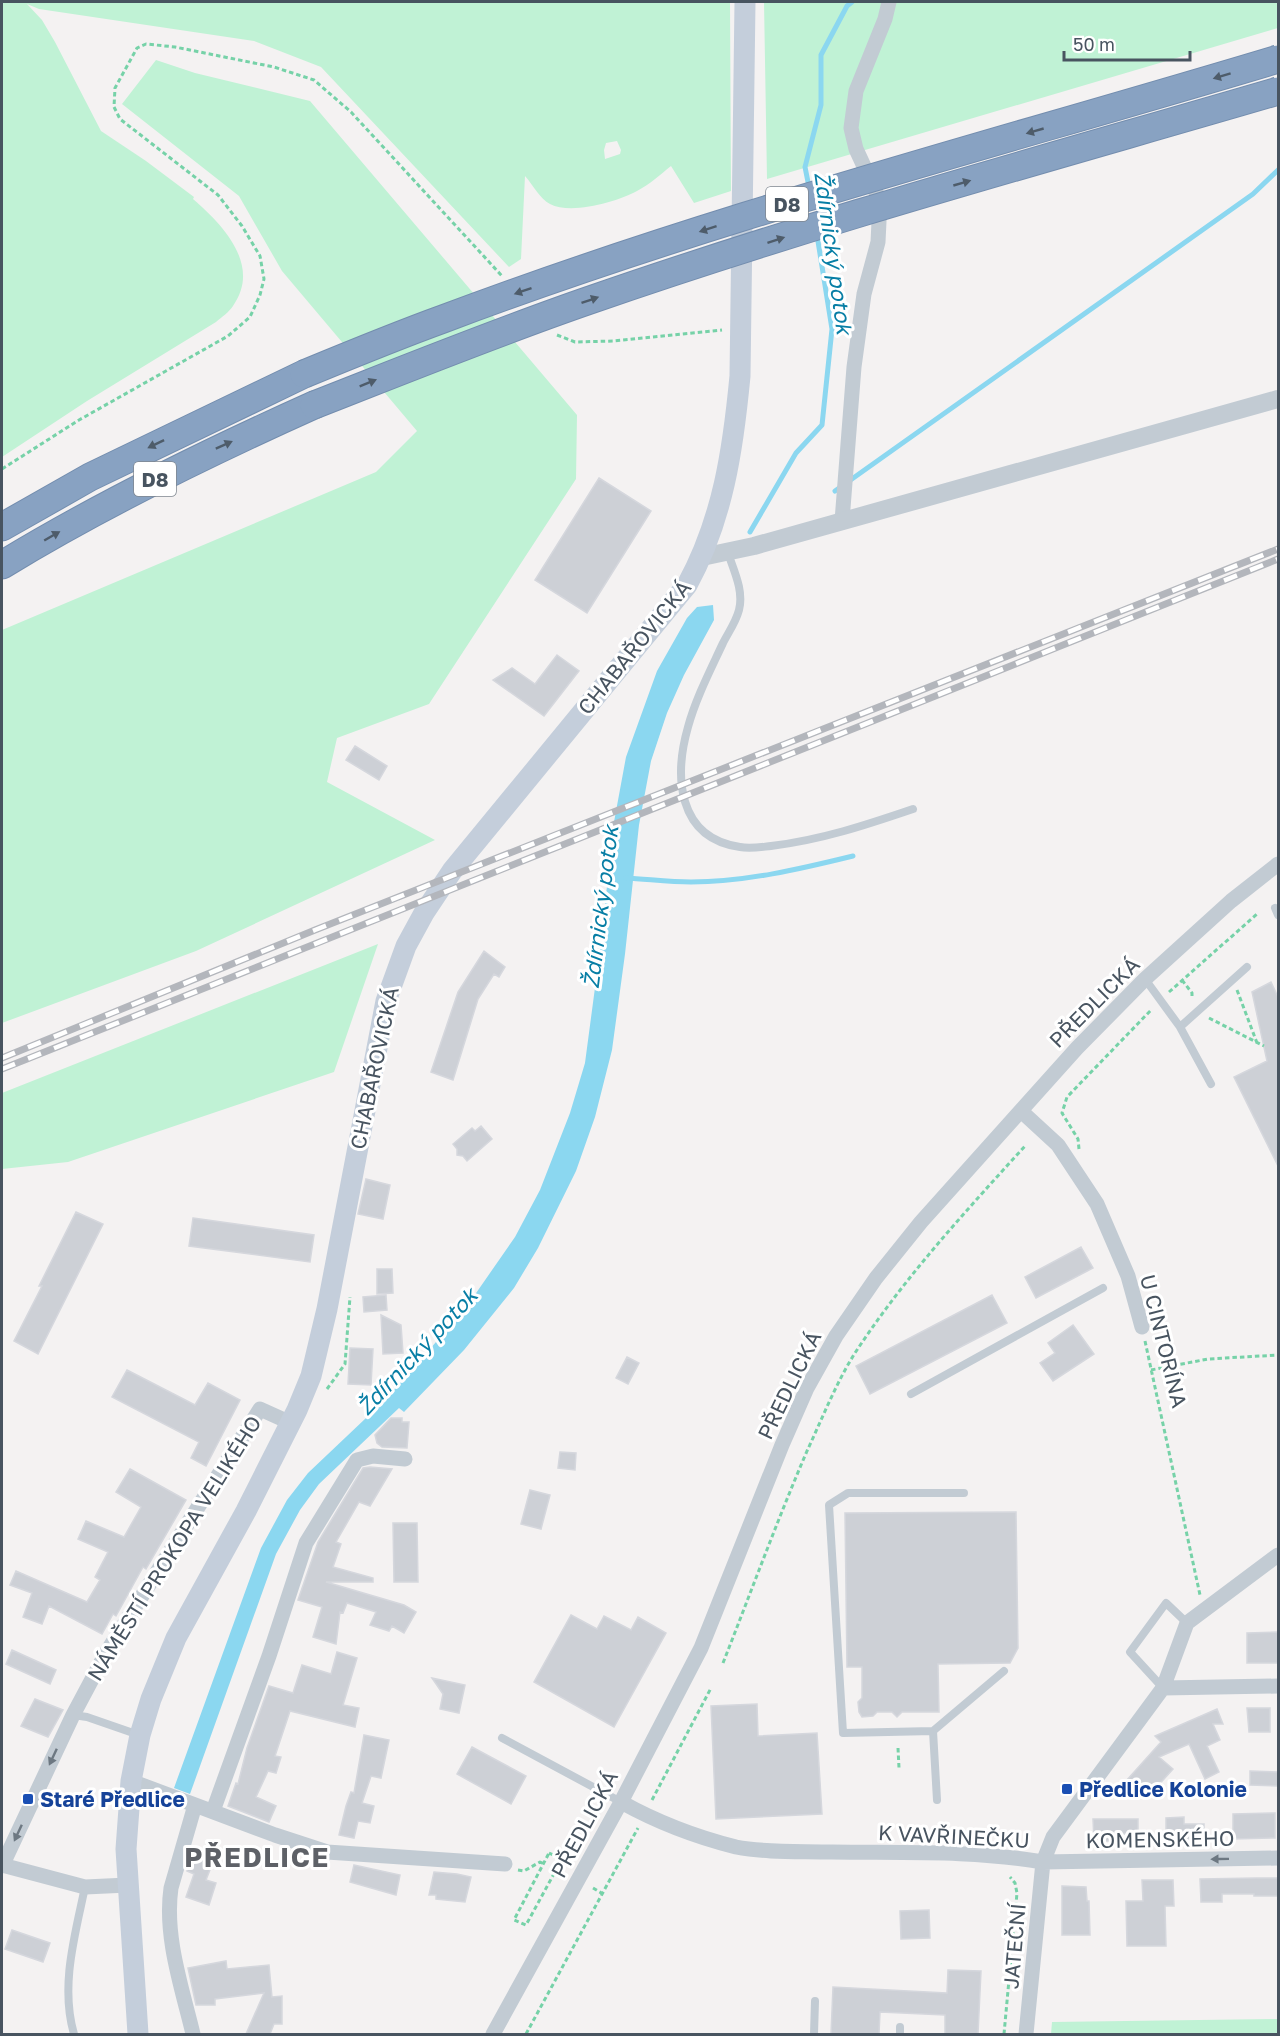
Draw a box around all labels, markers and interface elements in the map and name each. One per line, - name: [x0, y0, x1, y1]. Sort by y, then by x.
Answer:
- scale bar: [1064, 24, 1190, 62]
- text: 50 m: [1073, 33, 1115, 55]
- one-way arrow: [1213, 72, 1231, 81]
- one-way arrow: [1026, 127, 1044, 136]
- water label: Ždírnický potok: [809, 170, 859, 339]
- one-way arrow: [953, 178, 971, 187]
- road number: D8: [766, 187, 808, 221]
- one-way arrow: [699, 225, 717, 234]
- one-way arrow: [767, 235, 785, 244]
- one-way arrow: [514, 286, 532, 296]
- one-way arrow: [581, 294, 599, 304]
- one-way arrow: [360, 378, 378, 388]
- one-way arrow: [148, 440, 165, 449]
- one-way arrow: [216, 440, 234, 450]
- road number: D8: [134, 462, 176, 496]
- one-way arrow: [44, 531, 61, 541]
- street label: CHABAŘOVICKÁ: [572, 575, 696, 719]
- water label: Ždírnický potok: [577, 822, 624, 990]
- street label: PŘEDLICKÁ: [1043, 951, 1145, 1053]
- street label: CHABAŘOVICKÁ: [344, 984, 404, 1152]
- street label: U CINTORÍNA: [1135, 1272, 1193, 1410]
- water label: Ždírnický potok: [351, 1280, 484, 1420]
- street label: PŘEDLICKÁ: [752, 1327, 826, 1443]
- street label: NÁMĚSTÍ PROKOPA VELIKÉHO: [81, 1411, 267, 1685]
- one-way arrow: [48, 1749, 57, 1766]
- street label: PŘEDLICKÁ: [545, 1766, 623, 1882]
- place label: Předlice Kolonie: [1079, 1776, 1247, 1802]
- marker: Předlice Kolonie: [1060, 1782, 1074, 1796]
- place label: Staré Předlice: [40, 1786, 185, 1812]
- marker: Staré Předlice: [21, 1792, 35, 1806]
- street label: K VAVŘINEČKU: [878, 1819, 1030, 1853]
- one-way arrow: [13, 1824, 22, 1841]
- street label: KOMENSKÉHO: [1085, 1825, 1235, 1853]
- district label: PŘEDLICE: [184, 1841, 330, 1873]
- one-way arrow: [1211, 1854, 1230, 1863]
- street label: JATEČNÍ: [997, 1901, 1031, 1990]

